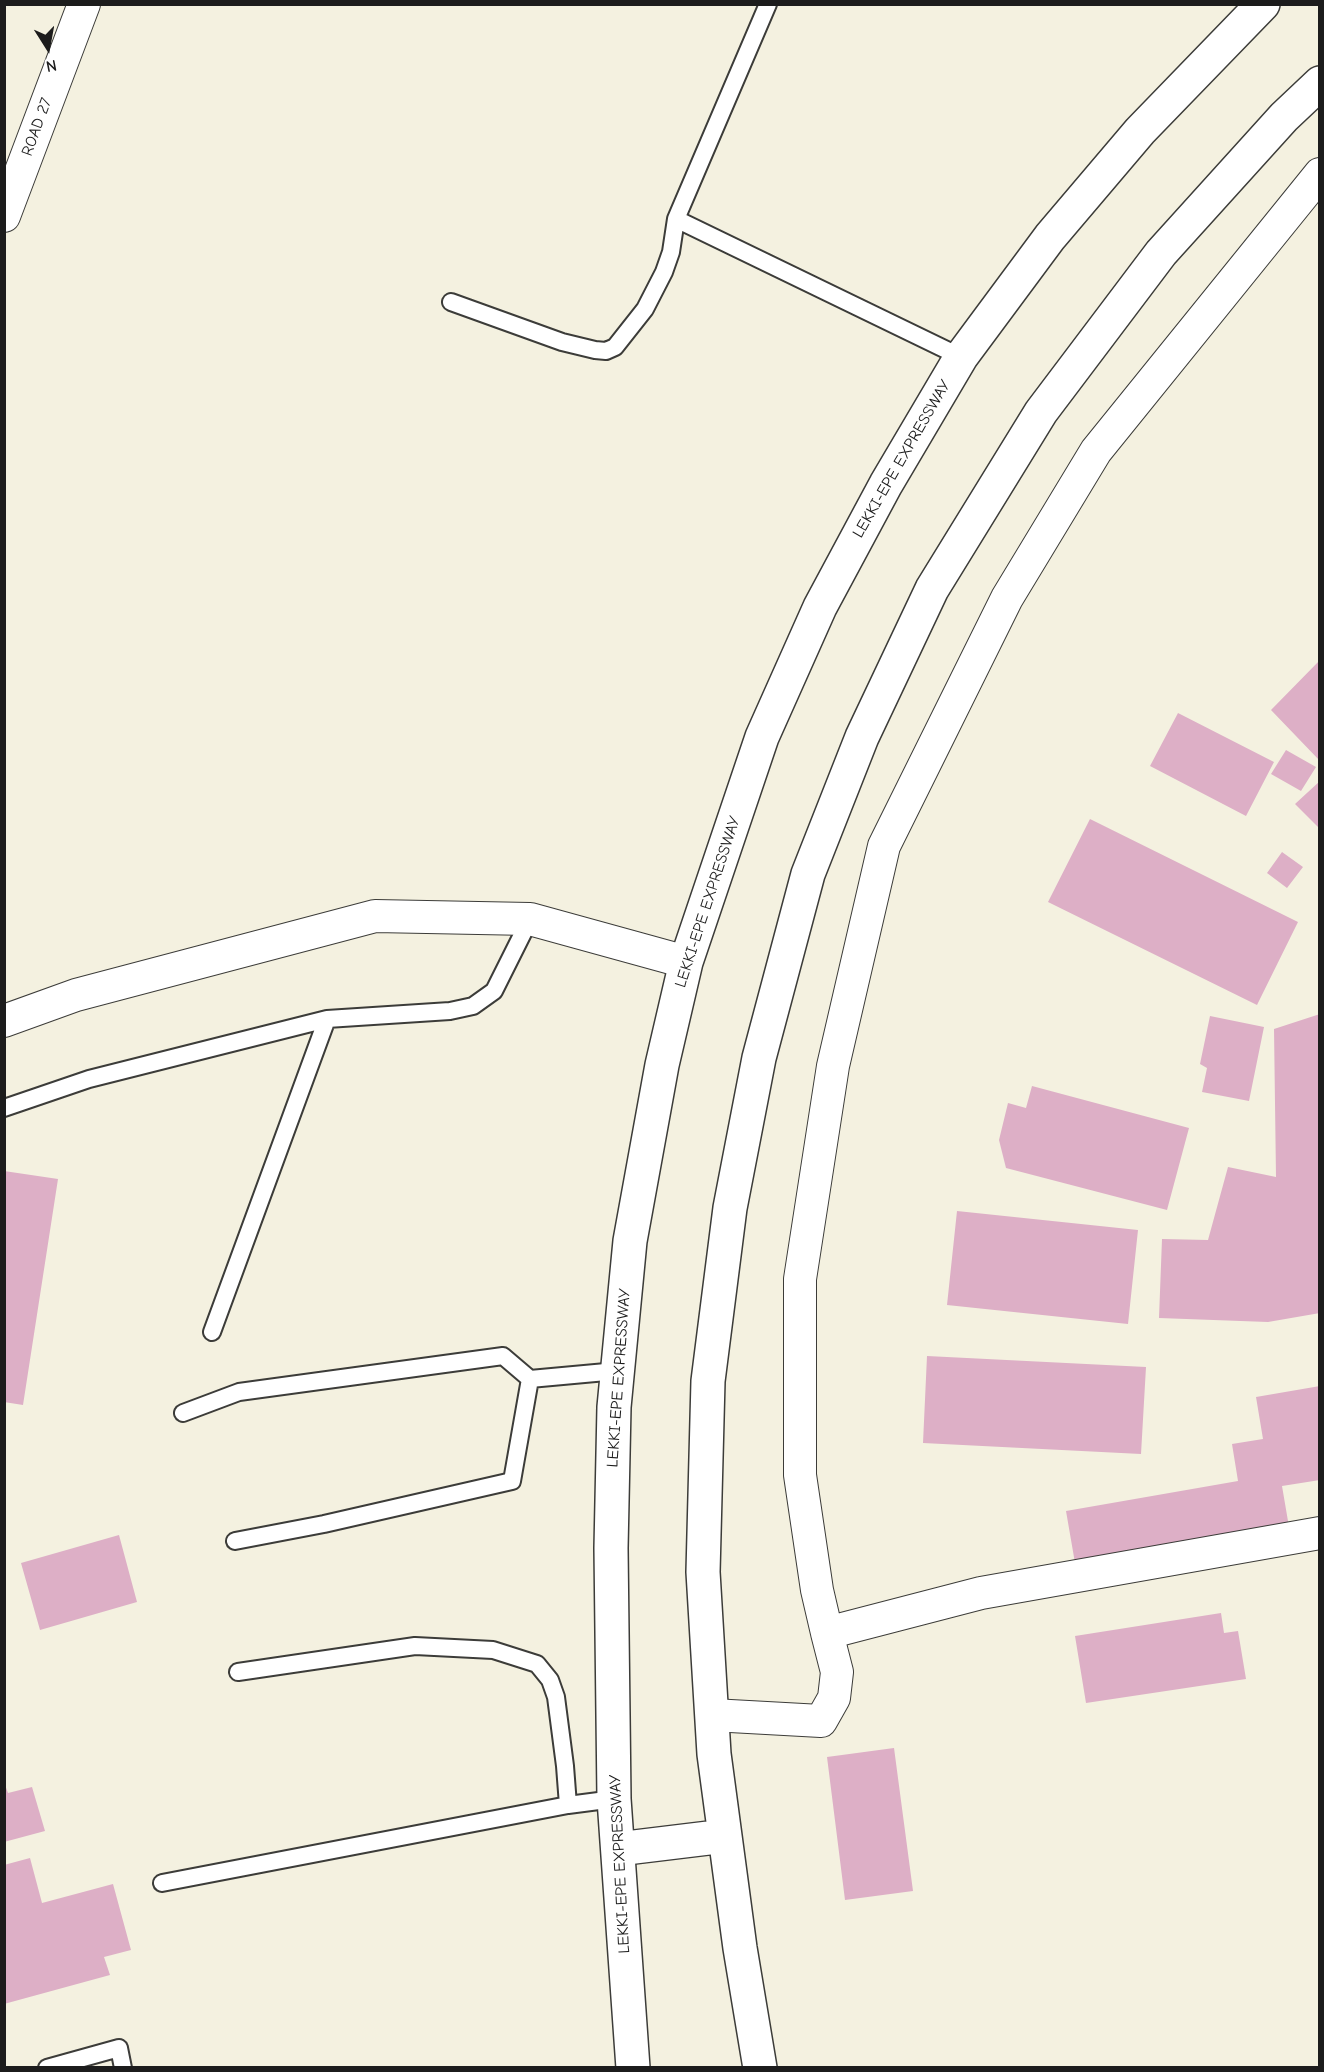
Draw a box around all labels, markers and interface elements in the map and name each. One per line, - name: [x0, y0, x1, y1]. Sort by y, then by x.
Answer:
- north arrow: [18, 18, 78, 78]
- text: N: [45, 56, 58, 75]
- street label: ROAD 27: [18, 95, 56, 159]
- street label: LEKKI-EPE EXPRESSWAY: [849, 377, 955, 541]
- street label: LEKKI-EPE EXPRESSWAY: [671, 814, 745, 990]
- street label: LEKKI-EPE EXPRESSWAY: [603, 1288, 635, 1468]
- street label: LEKKI-EPE EXPRESSWAY: [606, 1774, 634, 1954]

